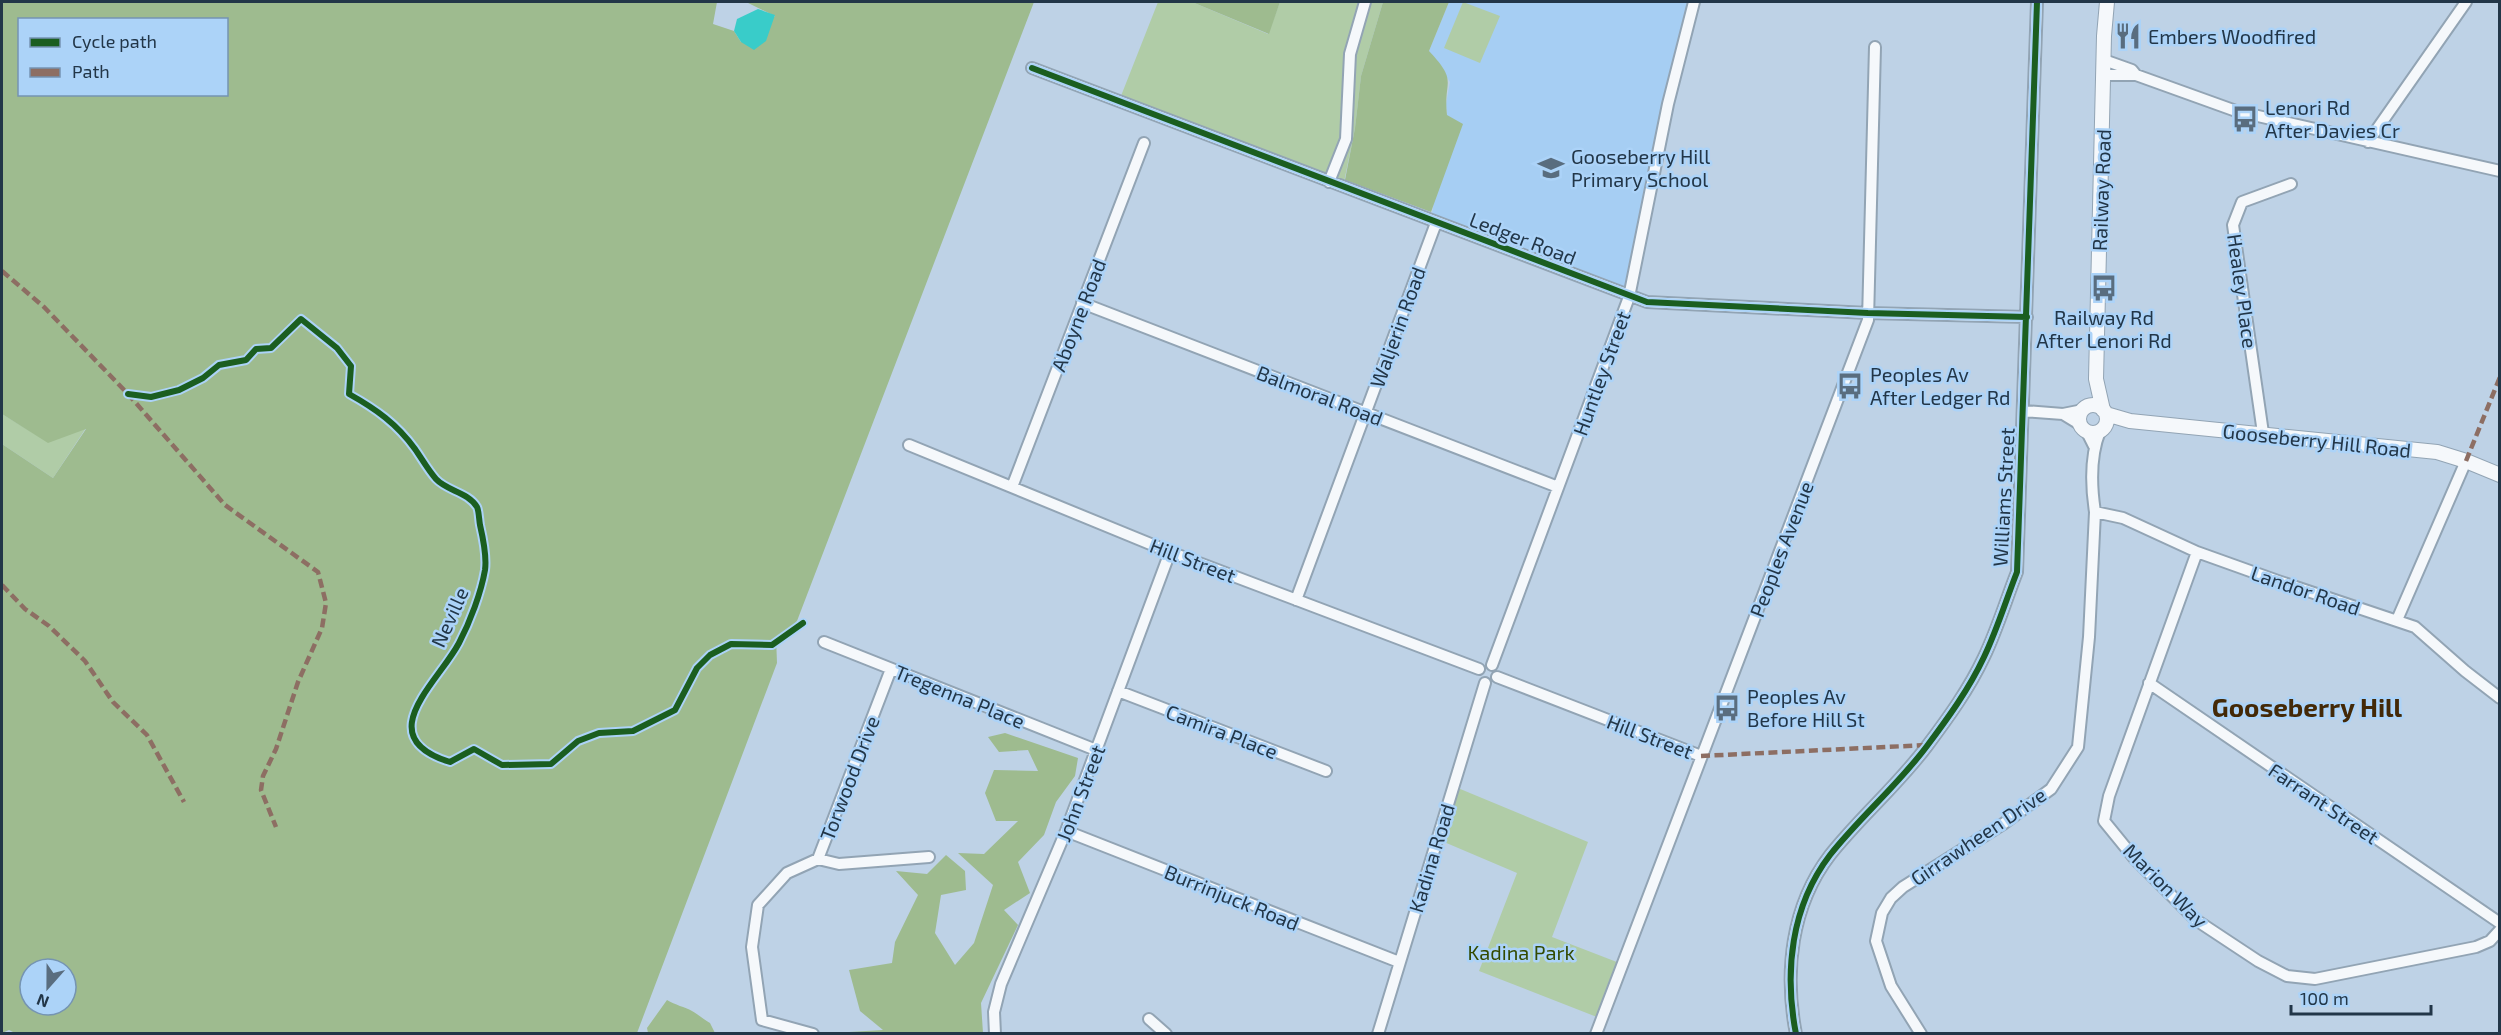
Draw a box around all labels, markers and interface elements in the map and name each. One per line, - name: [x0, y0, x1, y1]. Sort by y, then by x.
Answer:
- legend: [18, 18, 228, 96]
- restaurant icon: Embers Woodfired: [2113, 21, 2143, 51]
- place label: Embers Woodfired: [2148, 24, 2316, 48]
- text: Cycle path: [72, 30, 157, 52]
- text: Path: [72, 60, 110, 82]
- place label: Lenori Rd After Davies Cr: [2265, 95, 2400, 142]
- bus stop icon: Lenori Rd After Davies Cr: [2230, 104, 2260, 134]
- street label: Railway Road: [2087, 129, 2115, 251]
- place label: Gooseberry Hill Primary School: [1571, 144, 1710, 191]
- school or university icon: Gooseberry Hill Primary School: [1536, 153, 1566, 183]
- street label: Ledger Road: [1466, 207, 1580, 269]
- street label: Healey Place: [2223, 232, 2263, 350]
- street label: Aboyne Road: [1046, 255, 1110, 375]
- street label: Waljerin Road: [1364, 263, 1430, 391]
- bus stop icon: Railway Rd After Lenori Rd: [2089, 273, 2119, 303]
- place label: Railway Rd After Lenori Rd: [2036, 305, 2172, 352]
- street label: Huntley Street: [1567, 307, 1635, 439]
- street label: Balmoral Road: [1254, 360, 1386, 430]
- place label: Peoples Av After Ledger Rd: [1870, 362, 2010, 409]
- bus stop icon: Peoples Av After Ledger Rd: [1835, 371, 1865, 401]
- street label: Gooseberry Hill Road: [2222, 418, 2412, 462]
- street label: Williams Street: [1987, 426, 2019, 567]
- street label: Peoples Avenue: [1744, 478, 1818, 620]
- street label: Hill Street: [1147, 533, 1240, 587]
- street label: Landor Road: [2248, 560, 2364, 620]
- street label: Neville: [425, 583, 473, 651]
- street label: Tregenna Place: [892, 659, 1028, 733]
- place label: Peoples Av Before Hill St: [1747, 684, 1865, 731]
- district label: Gooseberry Hill: [2212, 691, 2403, 723]
- bus stop icon: Peoples Av Before Hill St: [1712, 693, 1742, 723]
- street label: Camira Place: [1163, 699, 1281, 763]
- street label: Hill Street: [1604, 709, 1697, 763]
- street label: Torwood Drive: [814, 712, 884, 844]
- street label: John Street: [1051, 741, 1110, 845]
- street label: Farrant Street: [2264, 757, 2384, 849]
- street label: Girrawheen Drive: [1906, 782, 2050, 890]
- street label: Kadina Road: [1403, 801, 1459, 915]
- street label: Marion Way: [2119, 838, 2213, 932]
- street label: Burrinjuck Road: [1161, 859, 1303, 935]
- park label: Kadina Park: [1467, 940, 1575, 964]
- north arrow: [18, 957, 78, 1017]
- scale bar: [2291, 978, 2430, 1016]
- text: 100 m: [2300, 987, 2349, 1009]
- text: N: [34, 991, 51, 1012]

